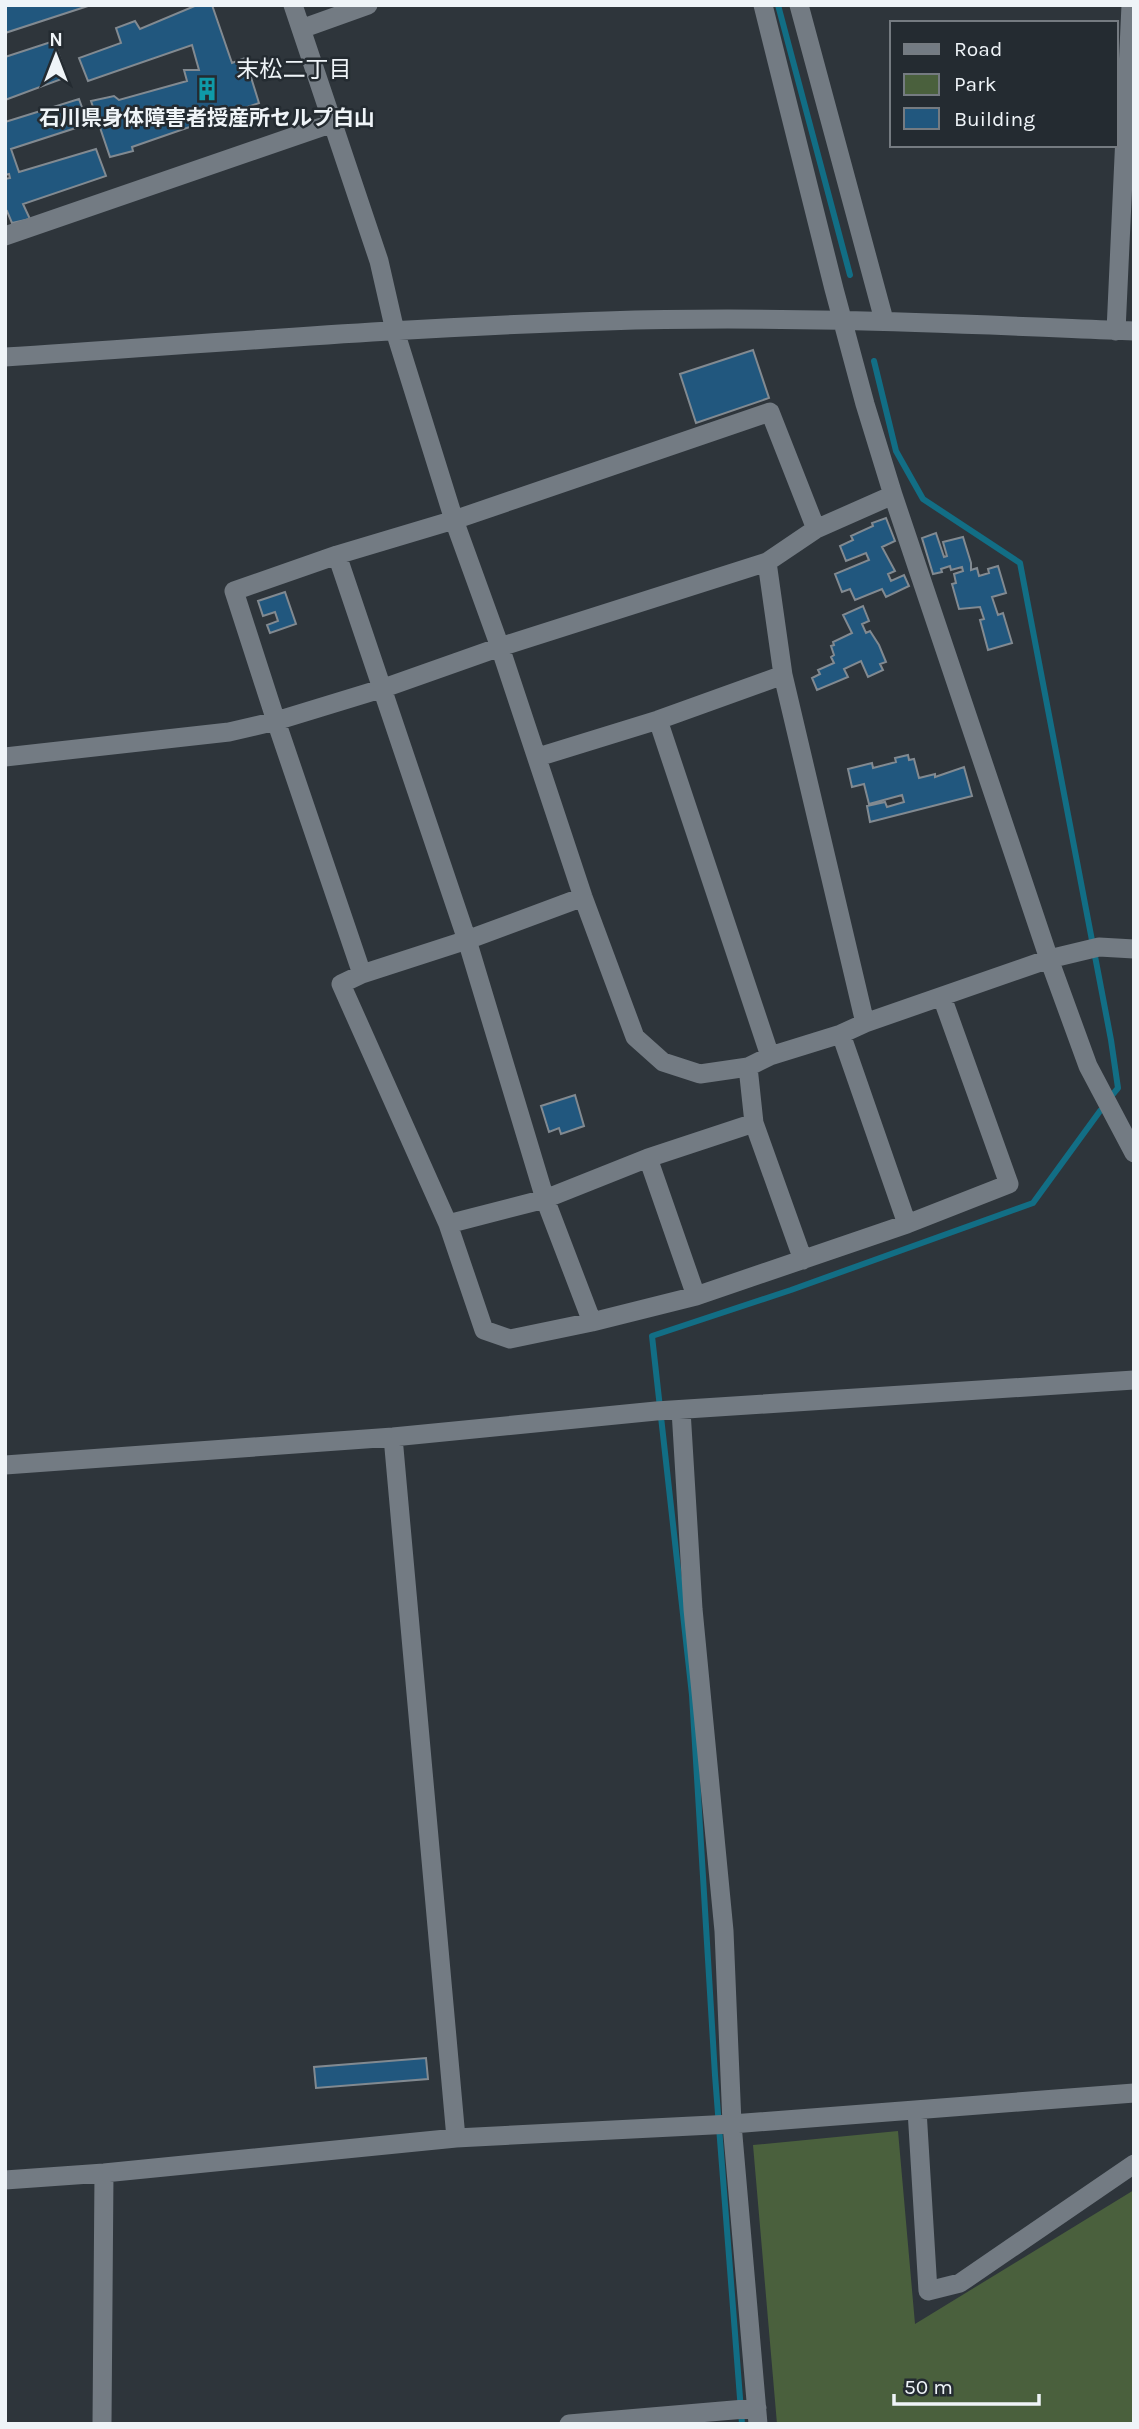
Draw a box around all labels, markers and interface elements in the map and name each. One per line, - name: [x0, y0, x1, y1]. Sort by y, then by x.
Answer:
- north arrow: [21, 21, 91, 91]
- legend: [890, 21, 1118, 147]
- text: N: [49, 29, 63, 51]
- text: Road: [954, 37, 1002, 61]
- district label: 末松二丁目: [237, 56, 352, 83]
- text: Park: [954, 72, 997, 96]
- building icon: 石川県身体障害者授産所セルプ白山: [193, 75, 221, 103]
- place label: 石川県身体障害者授産所セルプ白山: [39, 106, 375, 130]
- text: Building: [954, 107, 1035, 131]
- scale bar: [894, 2362, 1039, 2406]
- text: 50 m: [904, 2375, 953, 2399]

